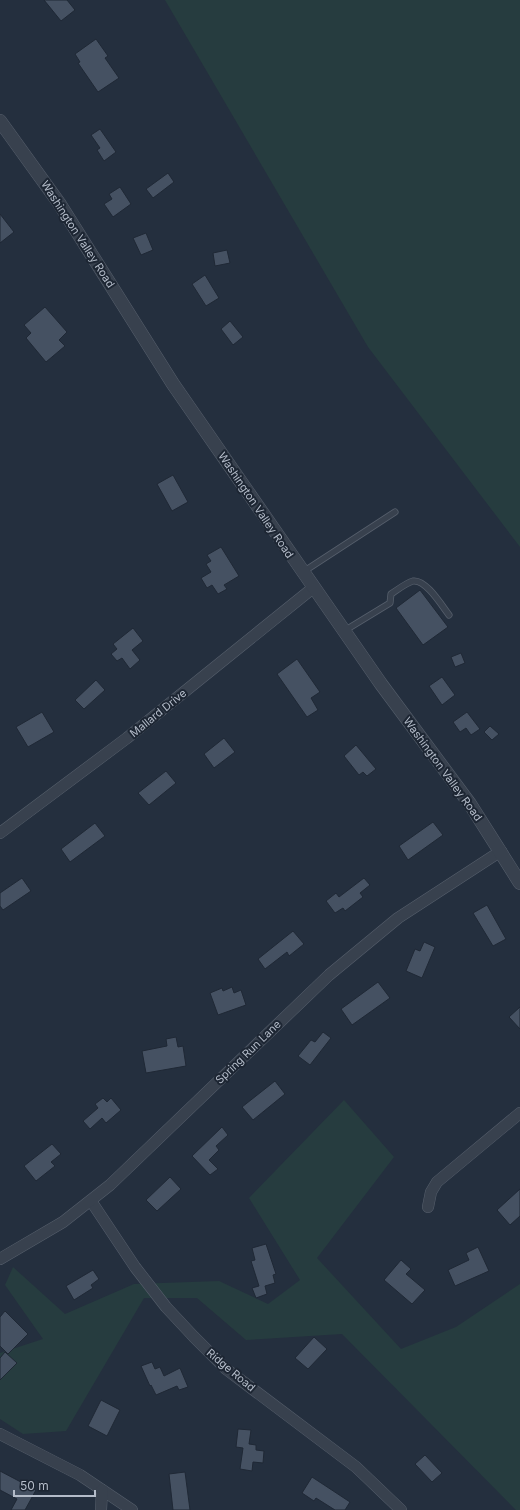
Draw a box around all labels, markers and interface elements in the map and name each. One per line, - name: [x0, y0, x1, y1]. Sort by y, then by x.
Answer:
- street label: Washington Valley Road: [38, 178, 118, 290]
- street label: Washington Valley Road: [215, 449, 297, 561]
- street label: Mallard Drive: [127, 686, 189, 740]
- street label: Washington Valley Road: [401, 714, 485, 824]
- street label: Spring Run Lane: [212, 1017, 284, 1087]
- street label: Ridge Road: [204, 1346, 258, 1394]
- scale bar: [14, 1472, 95, 1498]
- text: 50 m: [20, 1478, 49, 1493]

